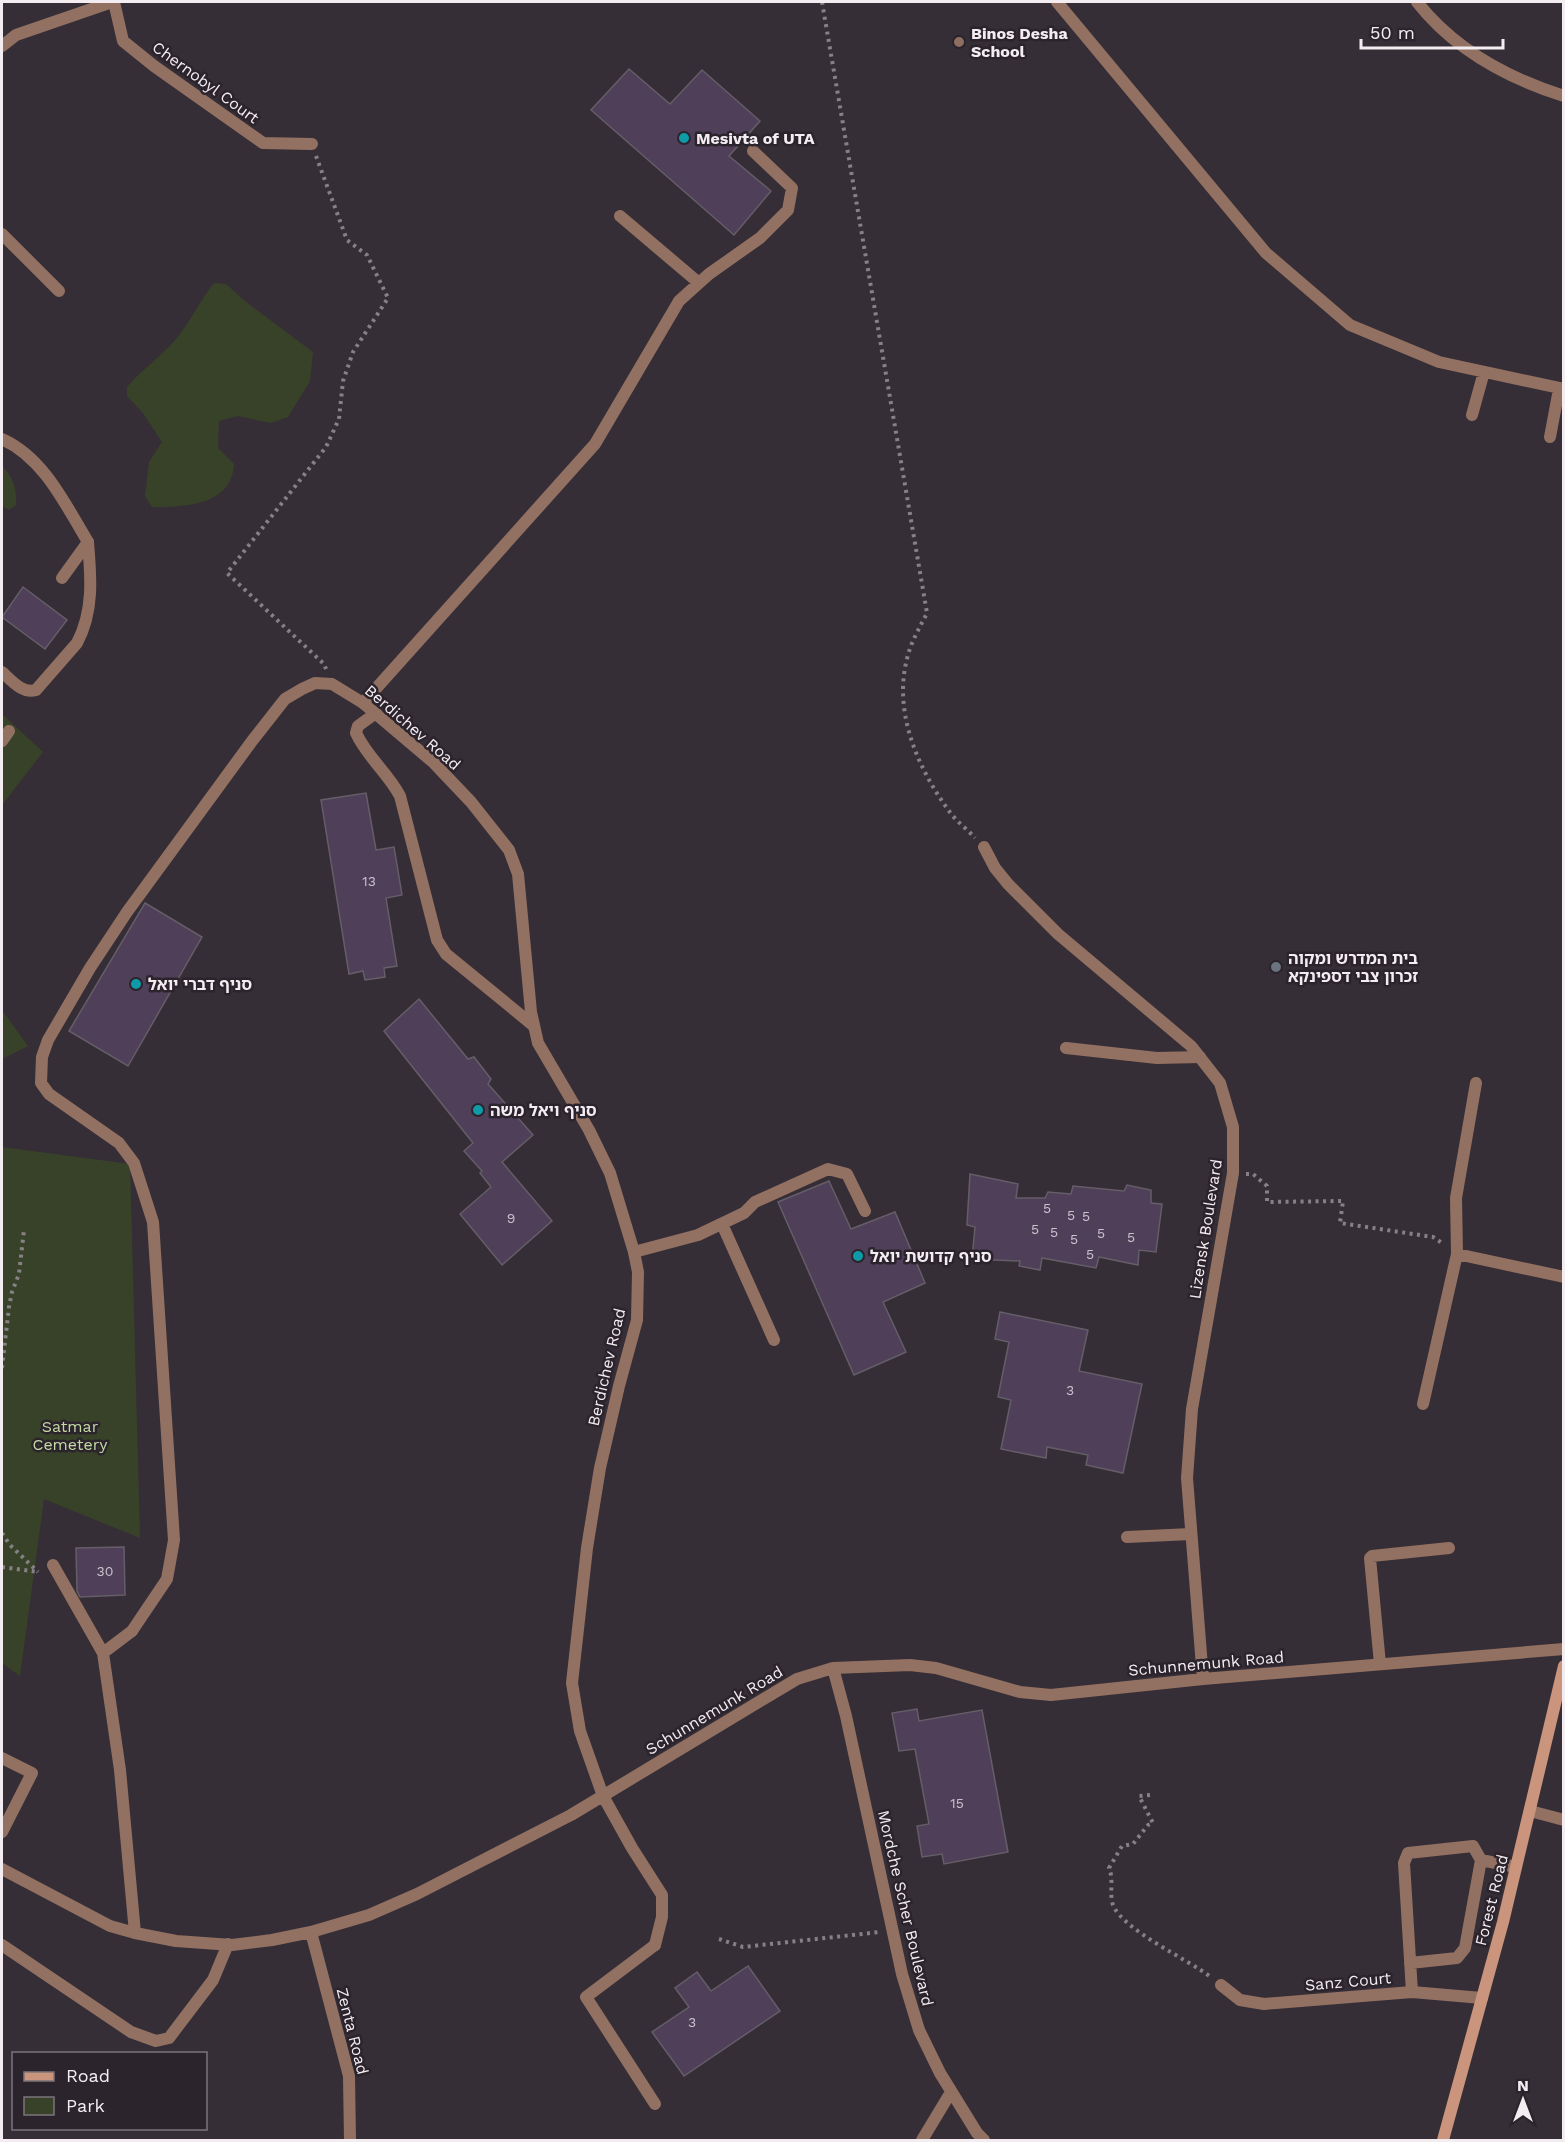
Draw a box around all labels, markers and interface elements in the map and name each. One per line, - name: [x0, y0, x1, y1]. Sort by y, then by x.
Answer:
- scale bar: [1361, 12, 1504, 50]
- text: 50 m: [1370, 22, 1415, 43]
- place label: Binos Desha School: [971, 24, 1068, 61]
- marker: Binos Desha School: [952, 35, 966, 49]
- street label: Chernobyl Court: [149, 37, 263, 128]
- place label: Mesivta of UTA: [696, 129, 815, 148]
- marker: Mesivta of UTA: [677, 131, 691, 145]
- street label: Berdichev Road: [361, 681, 464, 774]
- house number: 13: [362, 873, 376, 889]
- place label: בית המדרש ומקוה זכרון צבי דספינקא: [1288, 949, 1418, 986]
- marker: בית המדרש ומקוה זכרון צבי דספינקא: [1269, 960, 1283, 974]
- place label: סניף דברי יואל: [148, 975, 252, 994]
- marker: סניף דברי יואל: [129, 977, 143, 991]
- place label: סניף ויאל משה: [490, 1101, 597, 1120]
- marker: סניף ויאל משה: [471, 1103, 485, 1117]
- street label: Lizensk Boulevard: [1185, 1158, 1226, 1300]
- house number: 5: [1043, 1200, 1051, 1216]
- house number: 5: [1067, 1207, 1075, 1223]
- house number: 5: [1082, 1208, 1090, 1224]
- house number: 9: [507, 1210, 515, 1226]
- house number: 5: [1031, 1221, 1039, 1237]
- house number: 5: [1050, 1224, 1058, 1240]
- house number: 5: [1097, 1225, 1105, 1241]
- house number: 5: [1127, 1229, 1135, 1245]
- house number: 5: [1070, 1231, 1078, 1247]
- house number: 5: [1086, 1246, 1094, 1262]
- place label: סניף קדושת יואל: [870, 1247, 992, 1266]
- marker: סניף קדושת יואל: [851, 1249, 865, 1263]
- street label: Berdichev Road: [584, 1306, 629, 1428]
- house number: 3: [1066, 1382, 1074, 1398]
- park label: Satmar Cemetery: [32, 1417, 108, 1454]
- house number: 30: [97, 1563, 113, 1579]
- street label: Schunnemunk Road: [1127, 1647, 1285, 1680]
- street label: Schunnemunk Road: [642, 1662, 786, 1759]
- house number: 15: [950, 1795, 964, 1811]
- street label: Mordche Scher Boulevard: [874, 1808, 937, 2008]
- street label: Forest Road: [1471, 1852, 1512, 1948]
- street label: Sanz Court: [1304, 1968, 1392, 1995]
- street label: Zenta Road: [333, 1986, 372, 2076]
- house number: 3: [688, 2014, 696, 2030]
- legend: [12, 2052, 207, 2130]
- text: Road: [66, 2065, 110, 2086]
- north arrow: [1493, 2070, 1553, 2130]
- text: N: [1517, 2076, 1529, 2095]
- text: Park: [66, 2095, 105, 2116]

